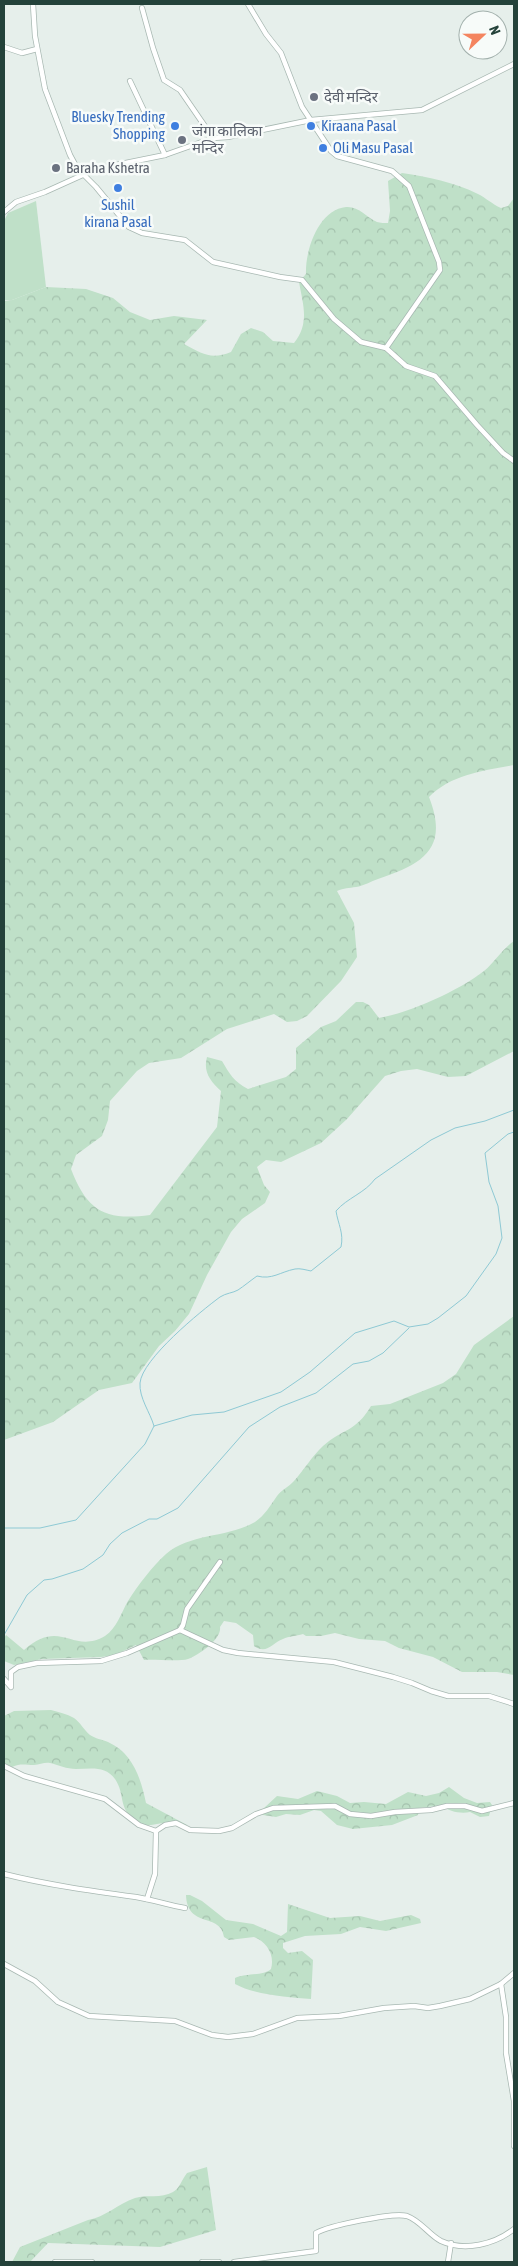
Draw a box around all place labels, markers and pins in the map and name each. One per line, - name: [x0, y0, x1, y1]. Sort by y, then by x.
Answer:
- place label: देवी मन्दिर: [324, 88, 379, 105]
- marker: देवी मन्दिर: [308, 91, 320, 103]
- place label: Bluesky Trending Shopping: [71, 108, 166, 142]
- place label: Kiraana Pasal: [321, 117, 396, 134]
- marker: Bluesky Trending Shopping: [169, 120, 181, 132]
- marker: Kiraana Pasal: [305, 120, 317, 132]
- place label: जंगा कालिका मन्दिर: [192, 122, 263, 156]
- marker: जंगा कालिका मन्दिर: [176, 134, 188, 146]
- place label: Oli Masu Pasal: [333, 139, 413, 156]
- marker: Oli Masu Pasal: [317, 142, 329, 154]
- place label: Baraha Kshetra: [66, 159, 150, 176]
- marker: Baraha Kshetra: [50, 162, 62, 174]
- marker: Sushil kirana Pasal: [112, 182, 124, 194]
- place label: Sushil kirana Pasal: [84, 196, 152, 230]

